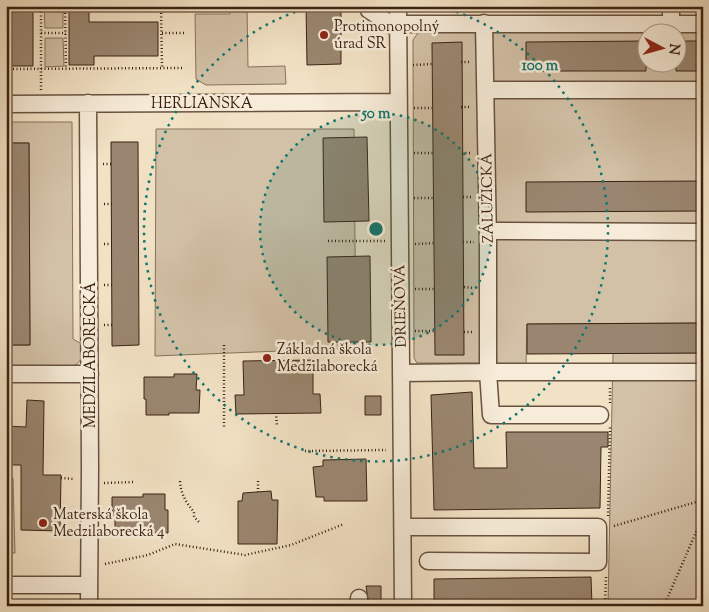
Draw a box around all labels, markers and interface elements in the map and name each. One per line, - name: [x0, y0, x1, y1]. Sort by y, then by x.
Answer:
- place label: Protimonopolný úrad SR: [334, 17, 440, 55]
- north arrow: [636, 22, 686, 72]
- marker: Protimonopolný úrad SR: [318, 29, 330, 41]
- text: N: [662, 43, 683, 56]
- text: 100 m: [522, 56, 559, 77]
- street label: HERLIANSKA: [151, 94, 253, 115]
- text: 50 m: [361, 104, 391, 125]
- street label: ZÁLUŽICKÁ: [476, 153, 500, 243]
- centre of rings: [367, 220, 385, 238]
- street label: DRIEŇOVÁ: [389, 264, 413, 348]
- street label: MEDZILABORECKÁ: [80, 282, 102, 428]
- place label: Základná škola Medzilaborecká: [277, 340, 378, 378]
- marker: Základná škola Medzilaborecká: [261, 352, 273, 364]
- place label: Materská škola Medzilaborecká 4: [53, 505, 165, 543]
- marker: Materská škola Medzilaborecká 4: [37, 517, 49, 529]

